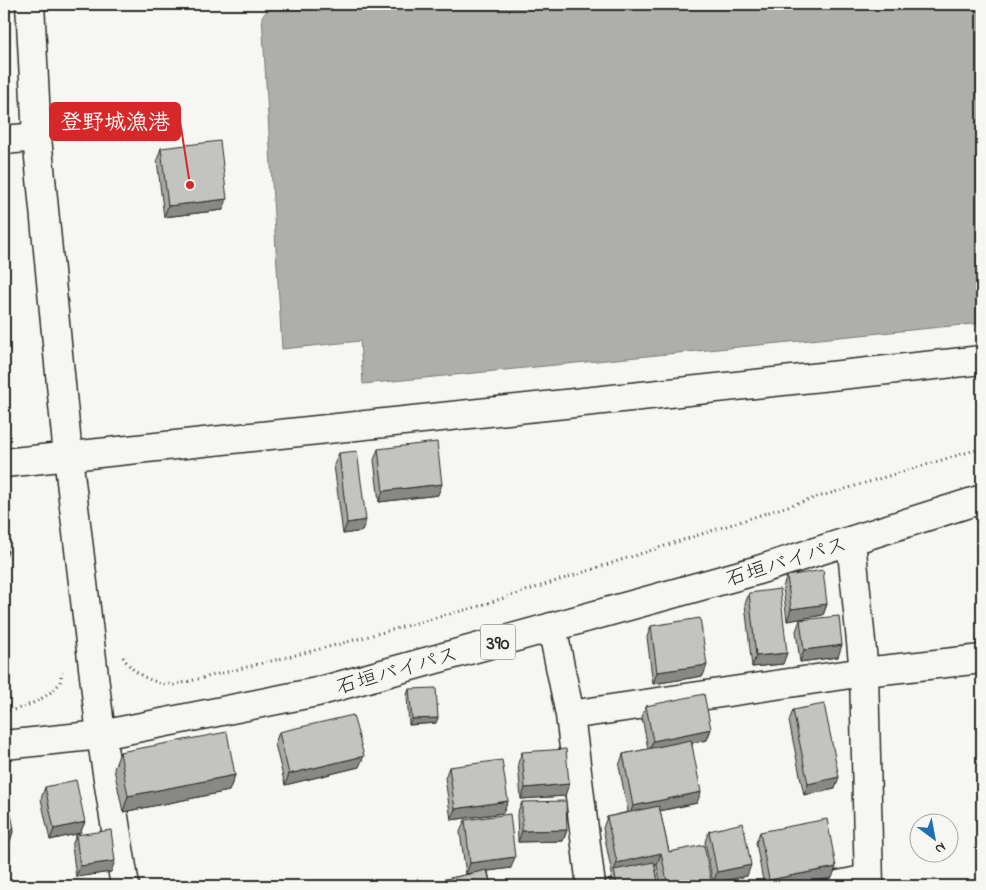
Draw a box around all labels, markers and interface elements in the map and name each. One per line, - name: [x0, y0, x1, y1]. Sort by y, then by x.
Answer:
- callout: 登野城漁港: [50, 103, 180, 140]
- text: 登野城漁港: [60, 108, 170, 140]
- street label: 石垣バイパス: [722, 530, 851, 596]
- road number: 390: [480, 624, 516, 660]
- street label: 石垣バイパス: [333, 640, 462, 704]
- north arrow: [908, 812, 958, 862]
- text: N: [931, 836, 950, 859]

